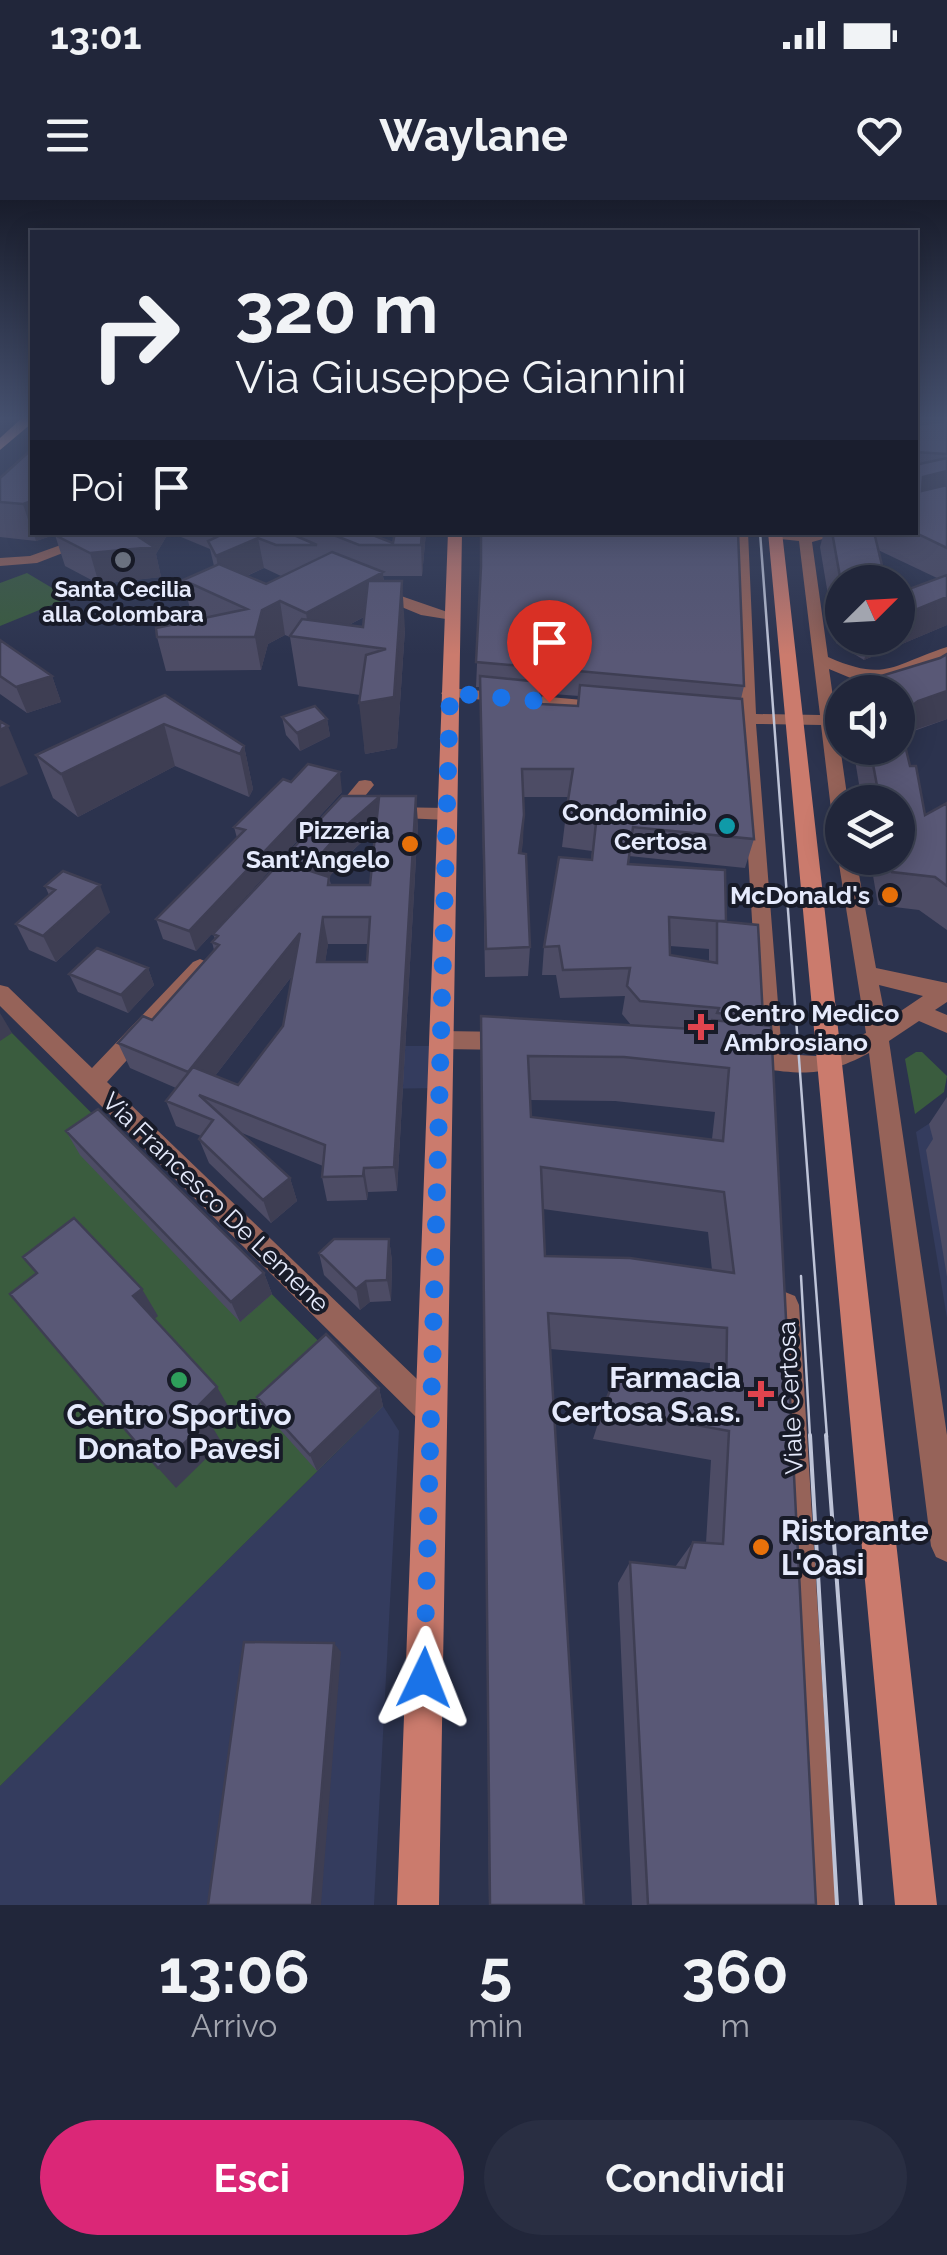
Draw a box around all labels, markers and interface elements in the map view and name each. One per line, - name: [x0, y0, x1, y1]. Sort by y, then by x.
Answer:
- text: 13:01: [50, 13, 141, 58]
- icon: menu: [40, 108, 95, 163]
- icon: heart: [852, 108, 907, 163]
- text: Waylane: [379, 109, 568, 162]
- text: 320 m: [235, 267, 439, 349]
- icon: right: [70, 270, 200, 400]
- text: Via Giuseppe Giannini: [235, 351, 687, 404]
- icon: arrive: [144, 460, 199, 515]
- text: Poi: [70, 465, 124, 510]
- marker: Santa Cecilia alla Colombara: [112, 549, 134, 571]
- north arrow: [825, 565, 915, 655]
- map controls: [825, 565, 915, 875]
- place label: Santa Cecilia alla Colombara: [42, 576, 204, 627]
- pin: [507, 600, 592, 703]
- icon: arrive: [522, 615, 577, 670]
- button: sound: [825, 675, 915, 765]
- button: layers: [825, 785, 915, 875]
- place label: Condominio Certosa: [562, 797, 707, 856]
- place label: Pizzeria Sant'Angelo: [246, 815, 390, 874]
- marker: Condominio Certosa: [716, 815, 738, 837]
- marker: Pizzeria Sant'Angelo: [399, 833, 421, 855]
- place label: McDonald's: [730, 880, 870, 910]
- marker: McDonald's: [879, 884, 901, 906]
- place label: Centro Medico Ambrosiano: [724, 998, 899, 1057]
- marker: Centro Medico Ambrosiano: [688, 1014, 714, 1040]
- street label: Via Francesco De Lemene: [97, 1086, 335, 1318]
- street label: Viale Certosa: [771, 1321, 809, 1475]
- place label: Farmacia Certosa S.a.s.: [551, 1360, 741, 1429]
- marker: Centro Sportivo Donato Pavesi: [168, 1369, 190, 1391]
- marker: Farmacia Certosa S.a.s.: [750, 1383, 772, 1405]
- place label: Centro Sportivo Donato Pavesi: [66, 1397, 292, 1466]
- place label: Ristorante L'Oasi: [781, 1513, 929, 1582]
- marker: Ristorante L'Oasi: [750, 1536, 772, 1558]
- position arrow: [372, 1626, 476, 1730]
- text: 13:06: [159, 1937, 310, 2007]
- text: 5: [479, 1937, 512, 2007]
- text: 360: [682, 1937, 789, 2007]
- text: Arrivo: [191, 2007, 277, 2044]
- text: min: [468, 2007, 523, 2044]
- text: m: [720, 2007, 750, 2044]
- button: Esci: [40, 2120, 464, 2235]
- button: Condividi: [484, 2120, 907, 2235]

